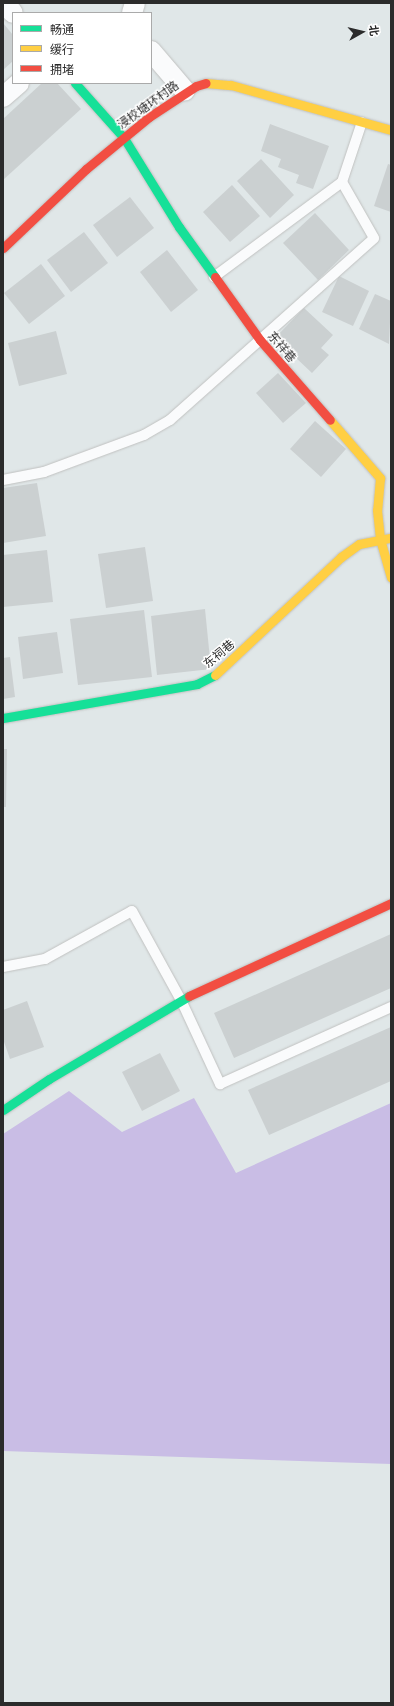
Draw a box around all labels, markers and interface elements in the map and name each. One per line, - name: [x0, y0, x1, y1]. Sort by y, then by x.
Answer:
- legend: [12, 12, 152, 84]
- north arrow: [342, 12, 382, 52]
- text: 畅通: [50, 22, 74, 37]
- text: 北: [366, 24, 382, 37]
- text: 缓行: [50, 42, 74, 57]
- text: 拥堵: [50, 62, 74, 77]
- street label: 浸校塘环村路: [115, 78, 181, 132]
- street label: 东祥巷: [265, 329, 299, 365]
- street label: 东祠巷: [201, 637, 237, 671]

